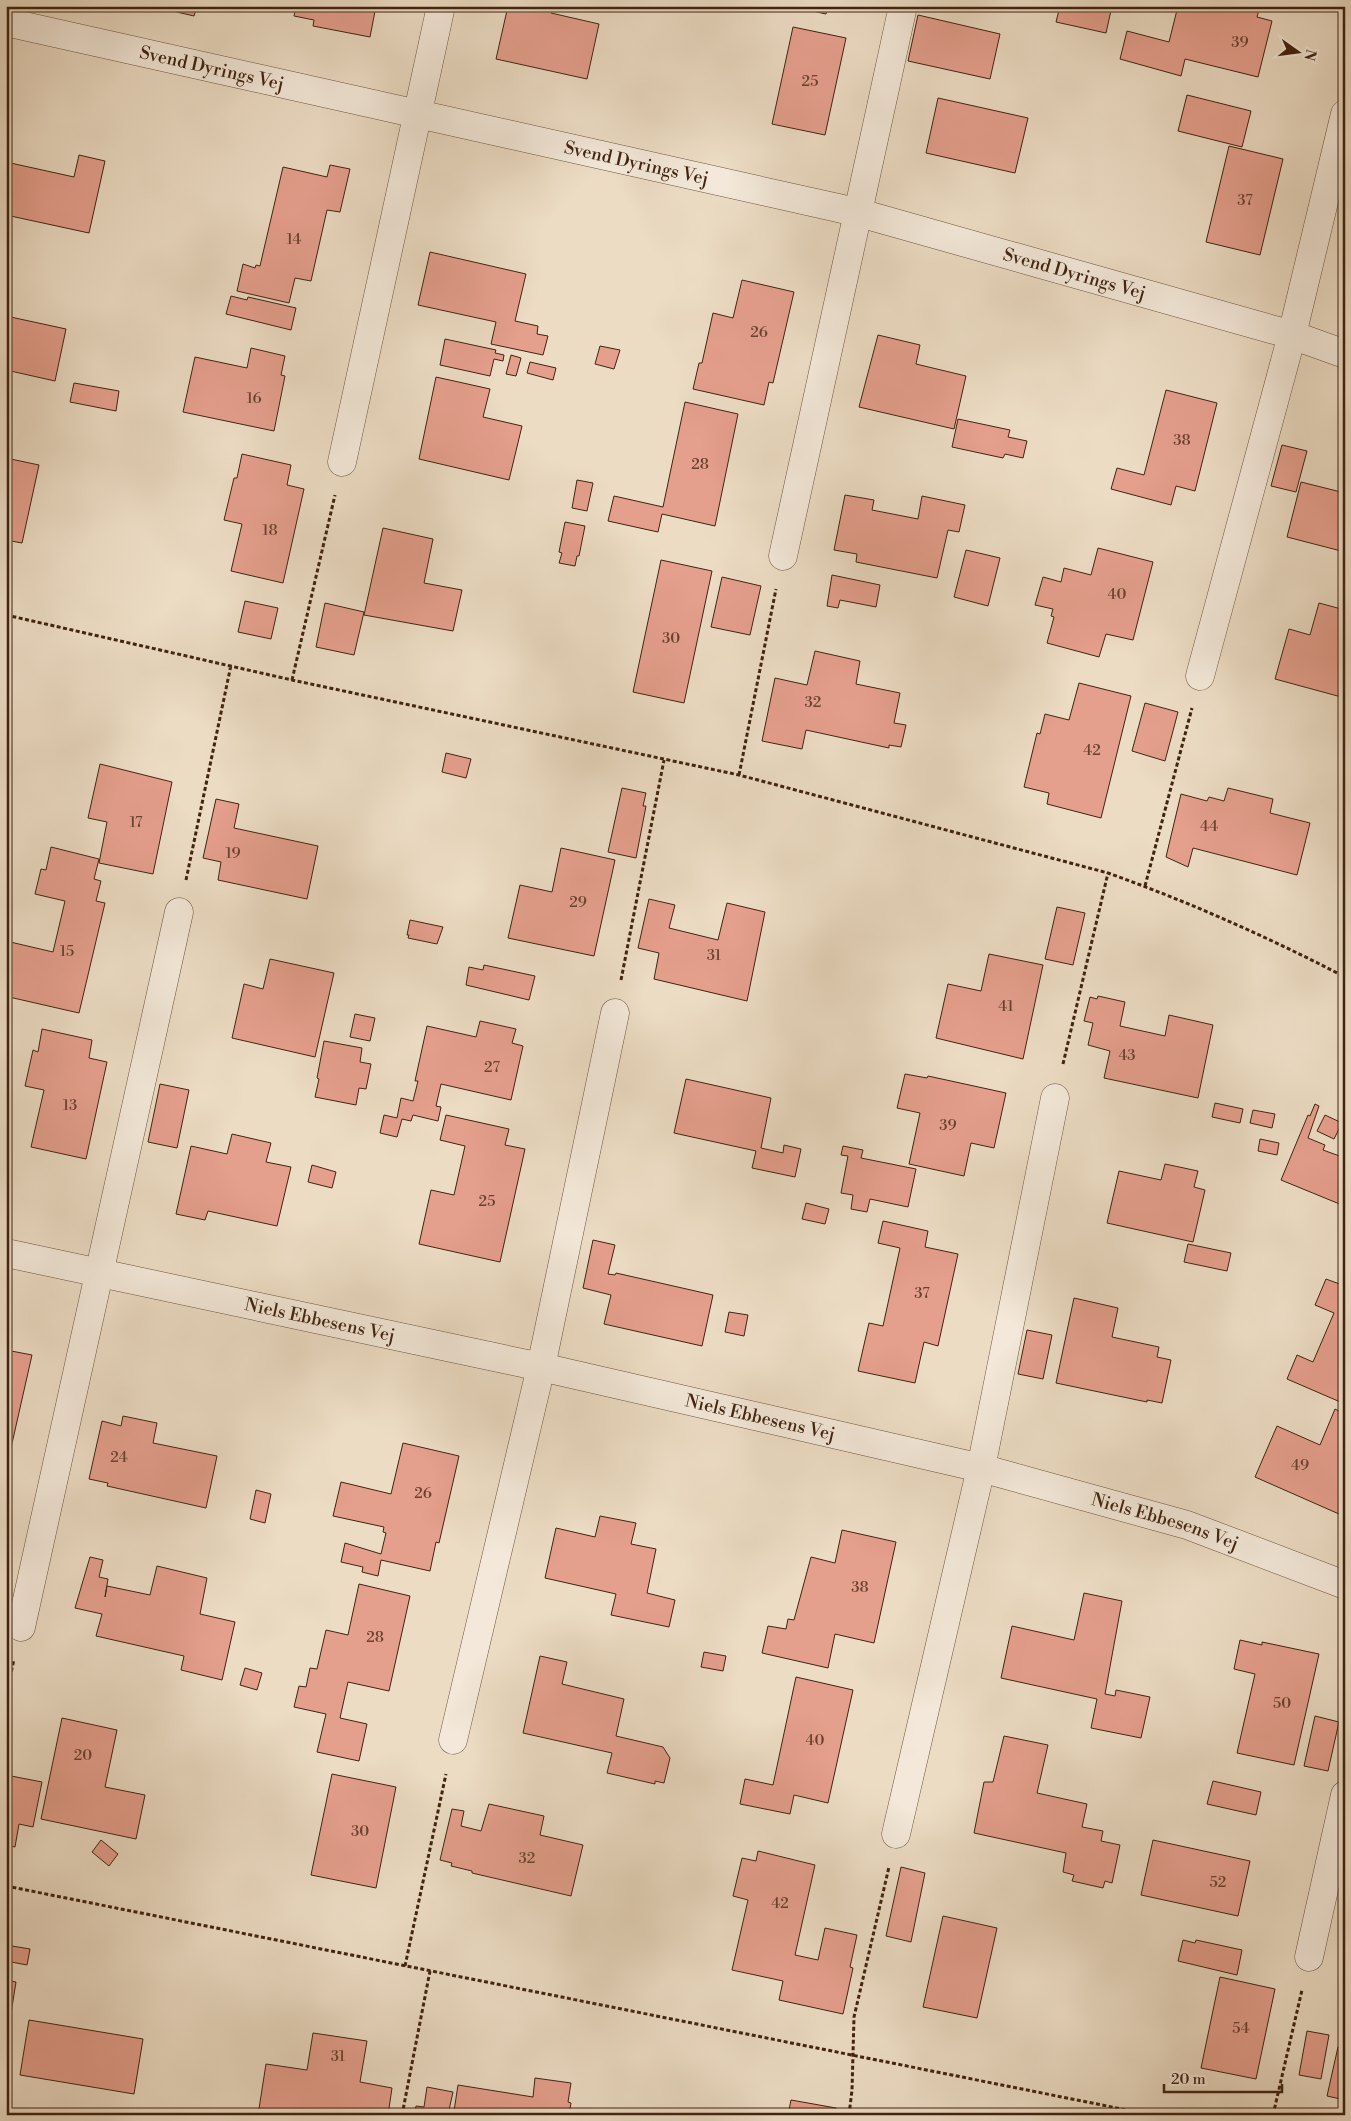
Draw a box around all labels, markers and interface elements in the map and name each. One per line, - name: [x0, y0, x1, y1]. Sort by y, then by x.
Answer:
- north arrow: [1274, 28, 1324, 78]
- house number: 39: [1231, 33, 1249, 52]
- street label: Svend Dyrings Vej: [137, 41, 286, 95]
- text: N: [1300, 47, 1320, 62]
- house number: 25: [802, 72, 818, 91]
- street label: Svend Dyrings Vej: [562, 136, 711, 190]
- house number: 37: [1237, 191, 1253, 210]
- house number: 14: [287, 230, 301, 249]
- street label: Svend Dyrings Vej: [1000, 243, 1149, 305]
- house number: 26: [750, 323, 768, 342]
- house number: 16: [246, 389, 262, 408]
- house number: 38: [1173, 431, 1191, 450]
- house number: 28: [691, 455, 709, 474]
- house number: 18: [262, 521, 278, 540]
- house number: 40: [1108, 585, 1126, 604]
- house number: 30: [662, 629, 680, 648]
- house number: 32: [805, 693, 821, 712]
- house number: 42: [1083, 741, 1101, 760]
- house number: 17: [129, 813, 143, 832]
- house number: 44: [1200, 817, 1218, 836]
- house number: 19: [225, 844, 241, 863]
- house number: 29: [569, 893, 587, 912]
- house number: 15: [60, 942, 74, 961]
- house number: 31: [707, 946, 722, 965]
- house number: 41: [998, 997, 1014, 1016]
- house number: 43: [1118, 1046, 1136, 1065]
- house number: 27: [484, 1058, 500, 1077]
- house number: 13: [63, 1096, 77, 1115]
- house number: 39: [939, 1116, 957, 1135]
- house number: 25: [479, 1192, 495, 1211]
- house number: 37: [914, 1284, 930, 1303]
- street label: Niels Ebbesens Vej: [243, 1293, 397, 1347]
- street label: Niels Ebbesens Vej: [683, 1389, 838, 1446]
- house number: 24: [110, 1448, 128, 1467]
- house number: 49: [1291, 1456, 1309, 1475]
- house number: 26: [414, 1484, 432, 1503]
- street label: Niels Ebbesens Vej: [1089, 1488, 1242, 1555]
- house number: 38: [851, 1578, 869, 1597]
- house number: 28: [366, 1628, 384, 1647]
- house number: 50: [1273, 1694, 1291, 1713]
- house number: 40: [806, 1731, 824, 1750]
- house number: 20: [74, 1746, 92, 1765]
- house number: 30: [351, 1822, 369, 1841]
- house number: 32: [519, 1849, 535, 1868]
- house number: 52: [1210, 1873, 1226, 1892]
- house number: 42: [771, 1894, 789, 1913]
- house number: 54: [1232, 2019, 1250, 2038]
- house number: 31: [331, 2047, 346, 2066]
- scale bar: [1164, 2061, 1281, 2093]
- text: 20 m: [1171, 2070, 1206, 2089]

